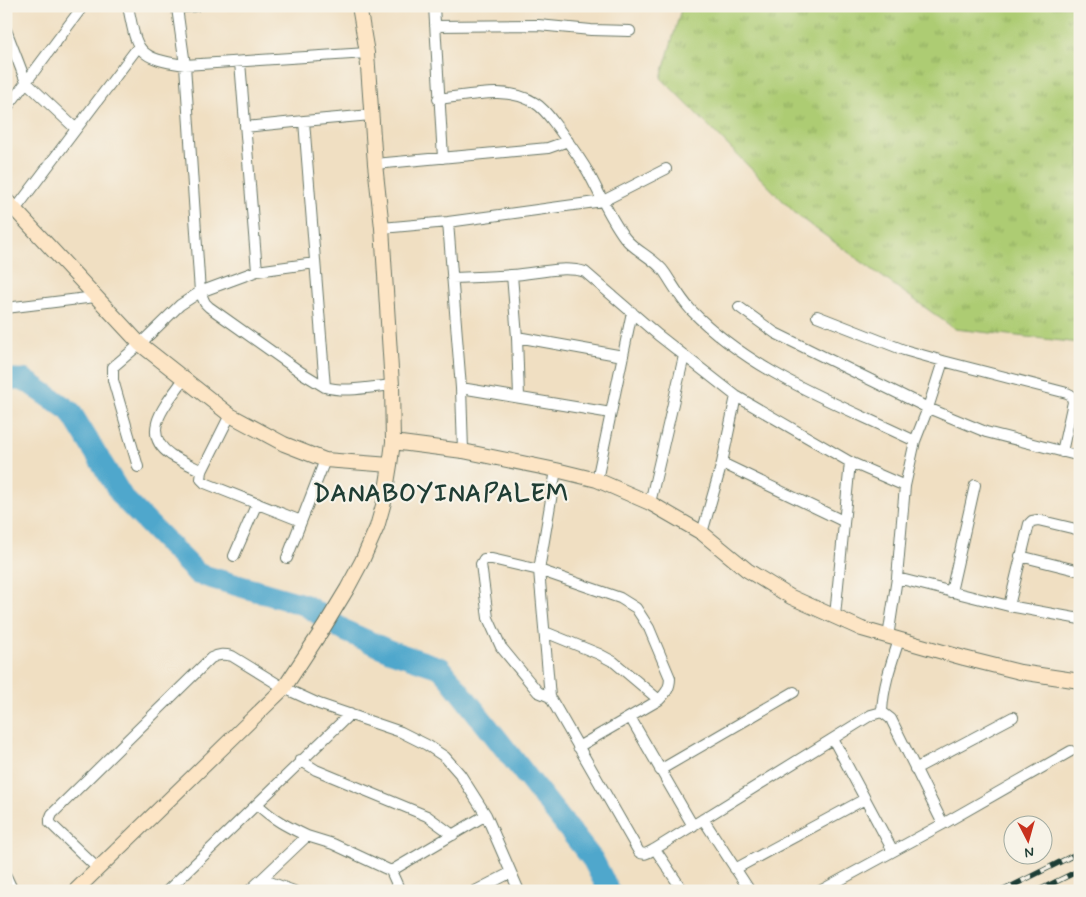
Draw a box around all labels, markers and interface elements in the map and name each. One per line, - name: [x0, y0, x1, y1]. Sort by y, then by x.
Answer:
- district label: DANABOYINAPALEM: [313, 478, 569, 511]
- north arrow: [1004, 814, 1054, 864]
- text: N: [1024, 842, 1035, 861]

